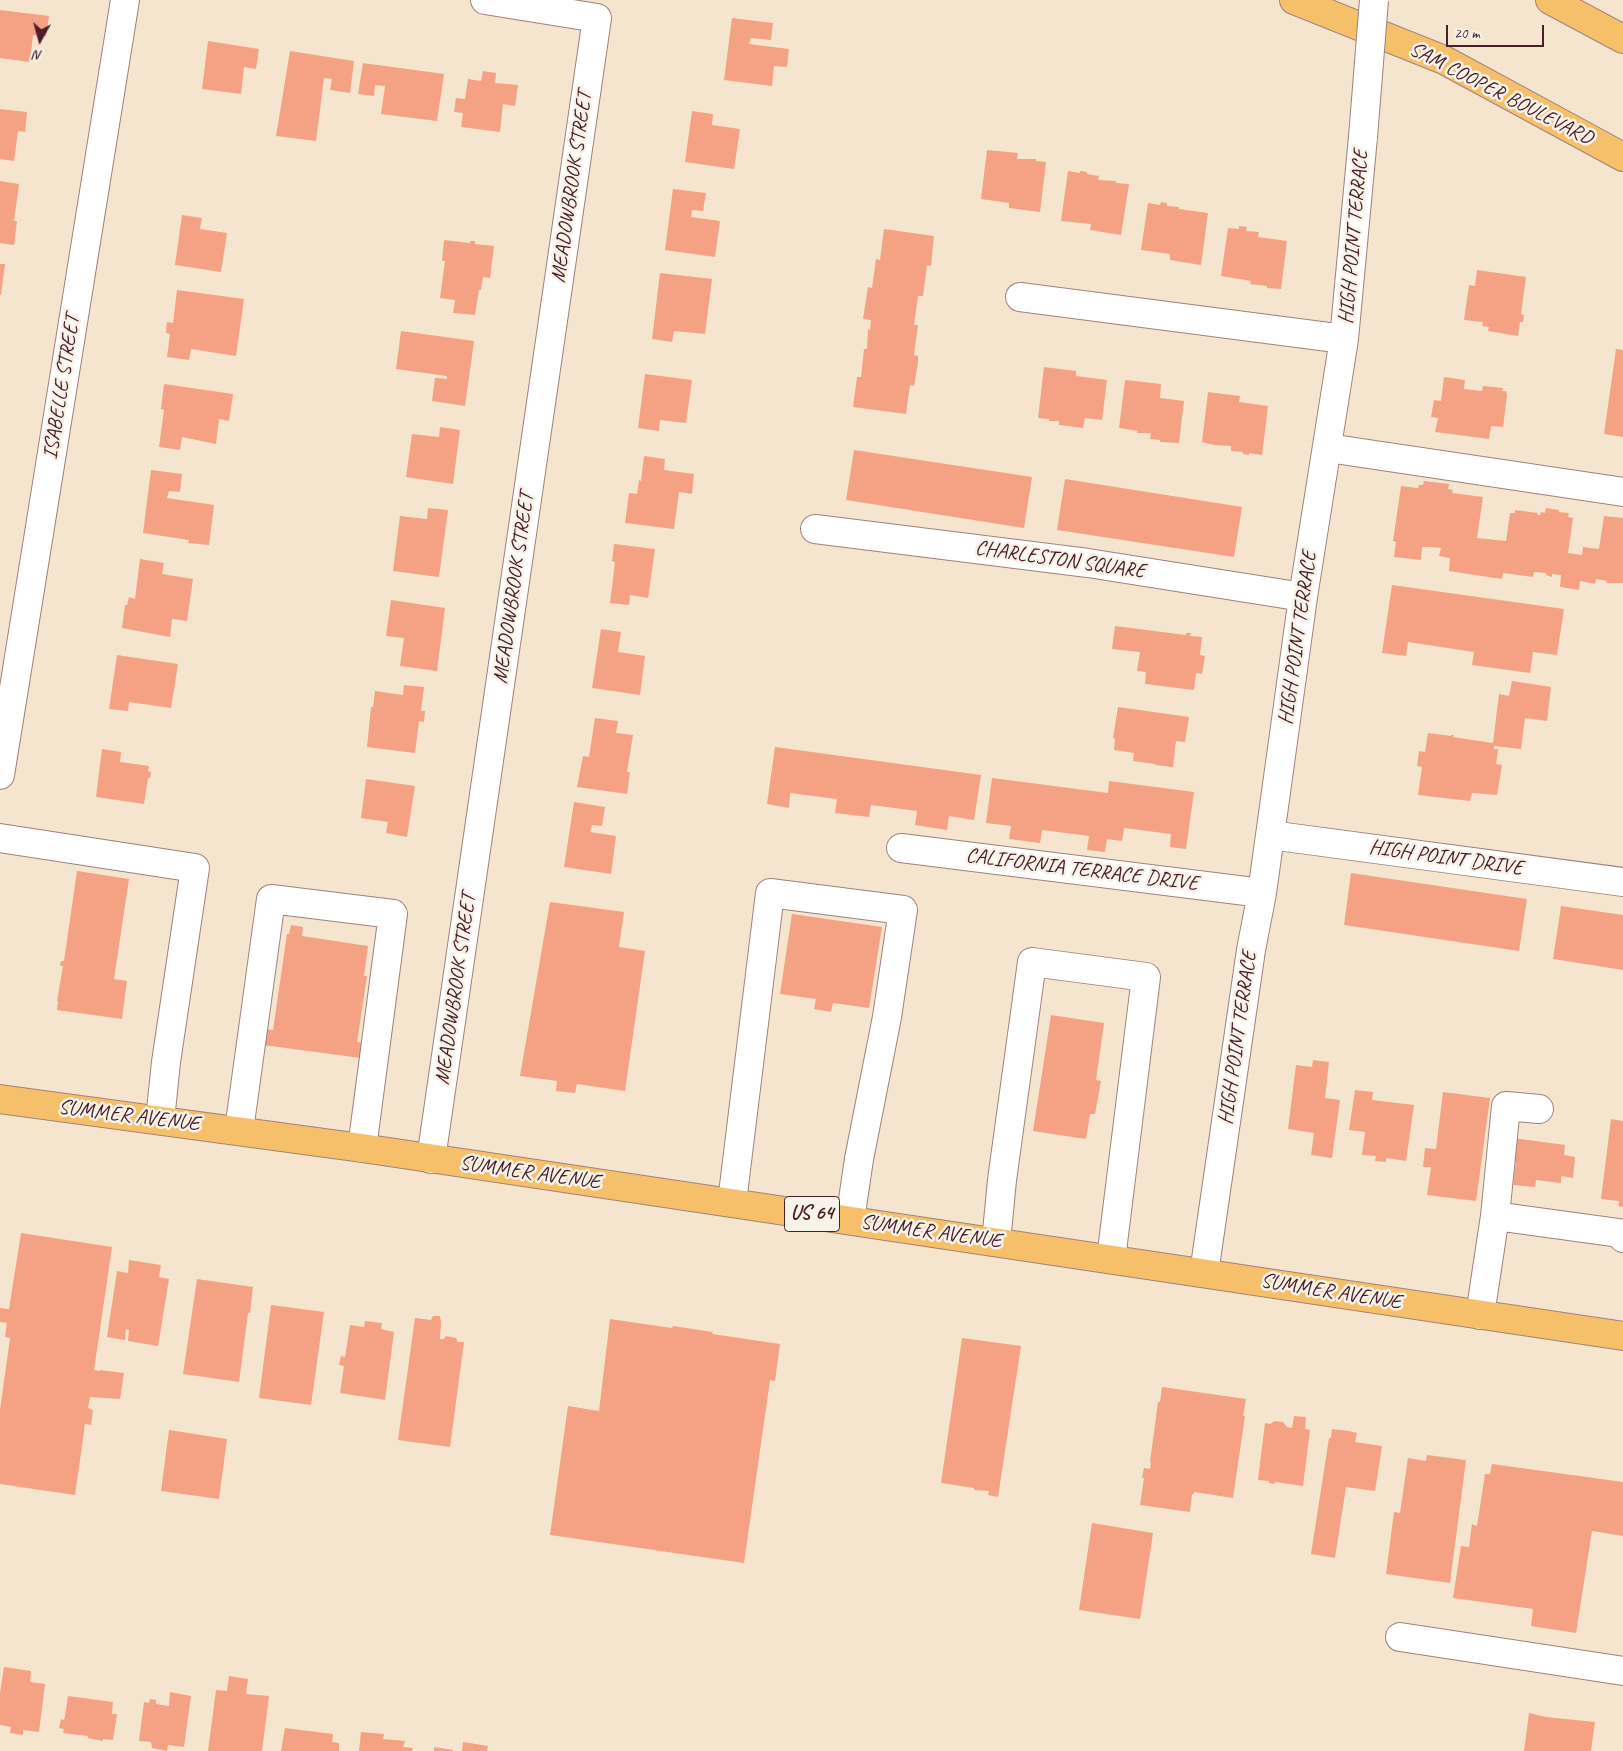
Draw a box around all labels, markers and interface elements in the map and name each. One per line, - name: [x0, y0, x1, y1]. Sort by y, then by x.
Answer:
- north arrow: [15, 15, 65, 65]
- scale bar: [1448, 15, 1546, 47]
- text: 20 m: [1454, 24, 1480, 43]
- street label: SAM COOPER BOULEVARD: [1405, 37, 1597, 151]
- text: N: [33, 46, 43, 64]
- street label: MEADOWBROOK STREET: [546, 90, 598, 284]
- street label: HIGH POINT TERRACE: [1334, 149, 1374, 325]
- street label: ISABELLE STREET: [38, 313, 86, 461]
- street label: MEADOWBROOK STREET: [488, 491, 540, 685]
- street label: CHARLESTON SQUARE: [973, 536, 1147, 584]
- street label: HIGH POINT TERRACE: [1273, 550, 1323, 726]
- street label: HIGH POINT DRIVE: [1368, 835, 1524, 881]
- street label: CALIFORNIA TERRACE DRIVE: [964, 843, 1200, 897]
- street label: MEADOWBROOK STREET: [430, 892, 482, 1086]
- street label: HIGH POINT TERRACE: [1213, 950, 1263, 1126]
- street label: SUMMER AVENUE: [57, 1095, 201, 1137]
- street label: SUMMER AVENUE: [458, 1151, 602, 1195]
- road number: US 64: [784, 1196, 840, 1232]
- street label: SUMMER AVENUE: [859, 1210, 1003, 1254]
- street label: SUMMER AVENUE: [1259, 1268, 1403, 1316]

